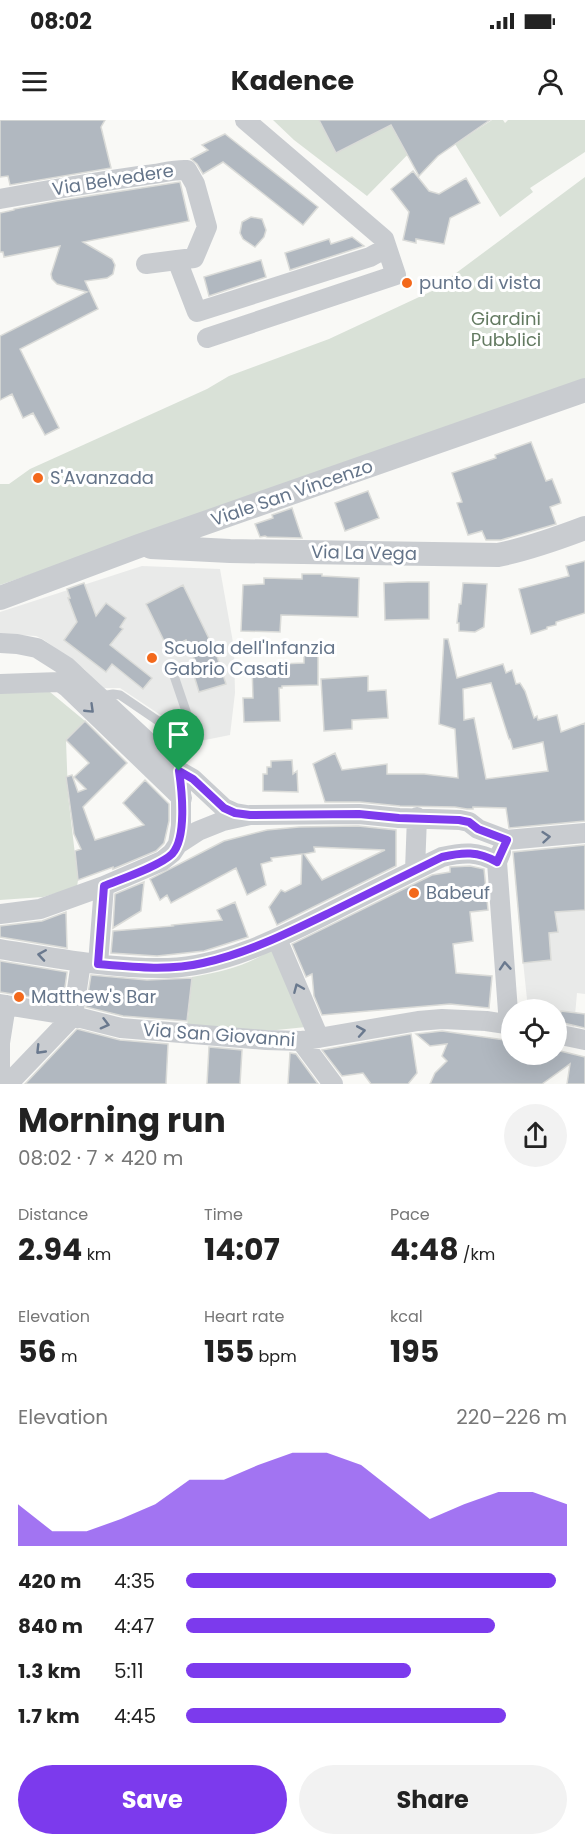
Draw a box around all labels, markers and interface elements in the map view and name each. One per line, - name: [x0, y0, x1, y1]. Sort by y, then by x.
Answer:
- text: 08:02: [30, 6, 92, 37]
- text: Kadence: [231, 62, 354, 99]
- icon: menu: [18, 65, 51, 98]
- icon: person: [534, 65, 567, 98]
- street label: Via Belvedere: [50, 158, 175, 201]
- place label: punto di vista: [419, 270, 541, 295]
- marker: punto di vista: [400, 276, 414, 290]
- park label: Giardini Pubblici: [471, 306, 541, 352]
- street label: Viale San Vincenzo: [208, 453, 376, 532]
- place label: S'Avanzada: [50, 465, 154, 490]
- marker: S'Avanzada: [31, 471, 45, 485]
- street label: Via La Vega: [311, 539, 417, 566]
- place label: Scuola dell'Infanzia Gabrio Casati: [164, 635, 335, 681]
- marker: Scuola dell'Infanzia Gabrio Casati: [145, 651, 159, 665]
- one-way arrow: [84, 702, 94, 713]
- pin: [153, 709, 204, 771]
- icon: arrive: [162, 718, 195, 751]
- one-way arrow: [541, 831, 550, 844]
- place label: Babeuf: [426, 880, 490, 905]
- marker: Babeuf: [407, 886, 421, 900]
- one-way arrow: [37, 950, 46, 962]
- one-way arrow: [498, 962, 511, 971]
- place label: Matthew's Bar: [31, 984, 156, 1009]
- one-way arrow: [293, 984, 305, 995]
- marker: Matthew's Bar: [12, 990, 26, 1004]
- map controls: [501, 999, 567, 1065]
- button: locate: [501, 999, 567, 1065]
- one-way arrow: [100, 1016, 110, 1029]
- street label: Via San Giovanni: [142, 1017, 296, 1052]
- one-way arrow: [356, 1025, 366, 1038]
- one-way arrow: [37, 1042, 48, 1053]
- text: Morning run: [18, 1097, 226, 1144]
- button: share: [504, 1104, 567, 1167]
- text: 08:02 · 7 × 420 m: [18, 1144, 183, 1172]
- text: Distance: [18, 1203, 88, 1226]
- text: Time: [204, 1203, 243, 1226]
- text: Pace: [390, 1203, 430, 1226]
- text: 2.94: [18, 1228, 82, 1271]
- text: 14:07: [204, 1228, 280, 1271]
- text: 4:48: [390, 1228, 459, 1271]
- text: km: [82, 1243, 111, 1266]
- text: /km: [459, 1243, 495, 1266]
- text: Elevation: [18, 1305, 90, 1328]
- text: Heart rate: [204, 1305, 284, 1328]
- text: kcal: [390, 1305, 423, 1328]
- text: 56: [18, 1330, 57, 1373]
- text: 155: [204, 1330, 254, 1373]
- text: 195: [390, 1330, 439, 1373]
- text: m: [57, 1345, 77, 1368]
- text: bpm: [254, 1345, 297, 1368]
- text: Elevation: [18, 1403, 108, 1431]
- text: 220–226 m: [456, 1403, 567, 1431]
- text: 420 m: [18, 1567, 81, 1595]
- text: 4:35: [114, 1567, 155, 1595]
- text: 840 m: [18, 1612, 83, 1640]
- text: 4:47: [114, 1612, 154, 1640]
- text: 1.3 km: [18, 1657, 81, 1685]
- text: 5:11: [114, 1657, 144, 1685]
- text: 1.7 km: [18, 1702, 80, 1730]
- text: 4:45: [114, 1702, 156, 1730]
- button: Save: [18, 1765, 287, 1834]
- button: Share: [299, 1765, 567, 1834]

